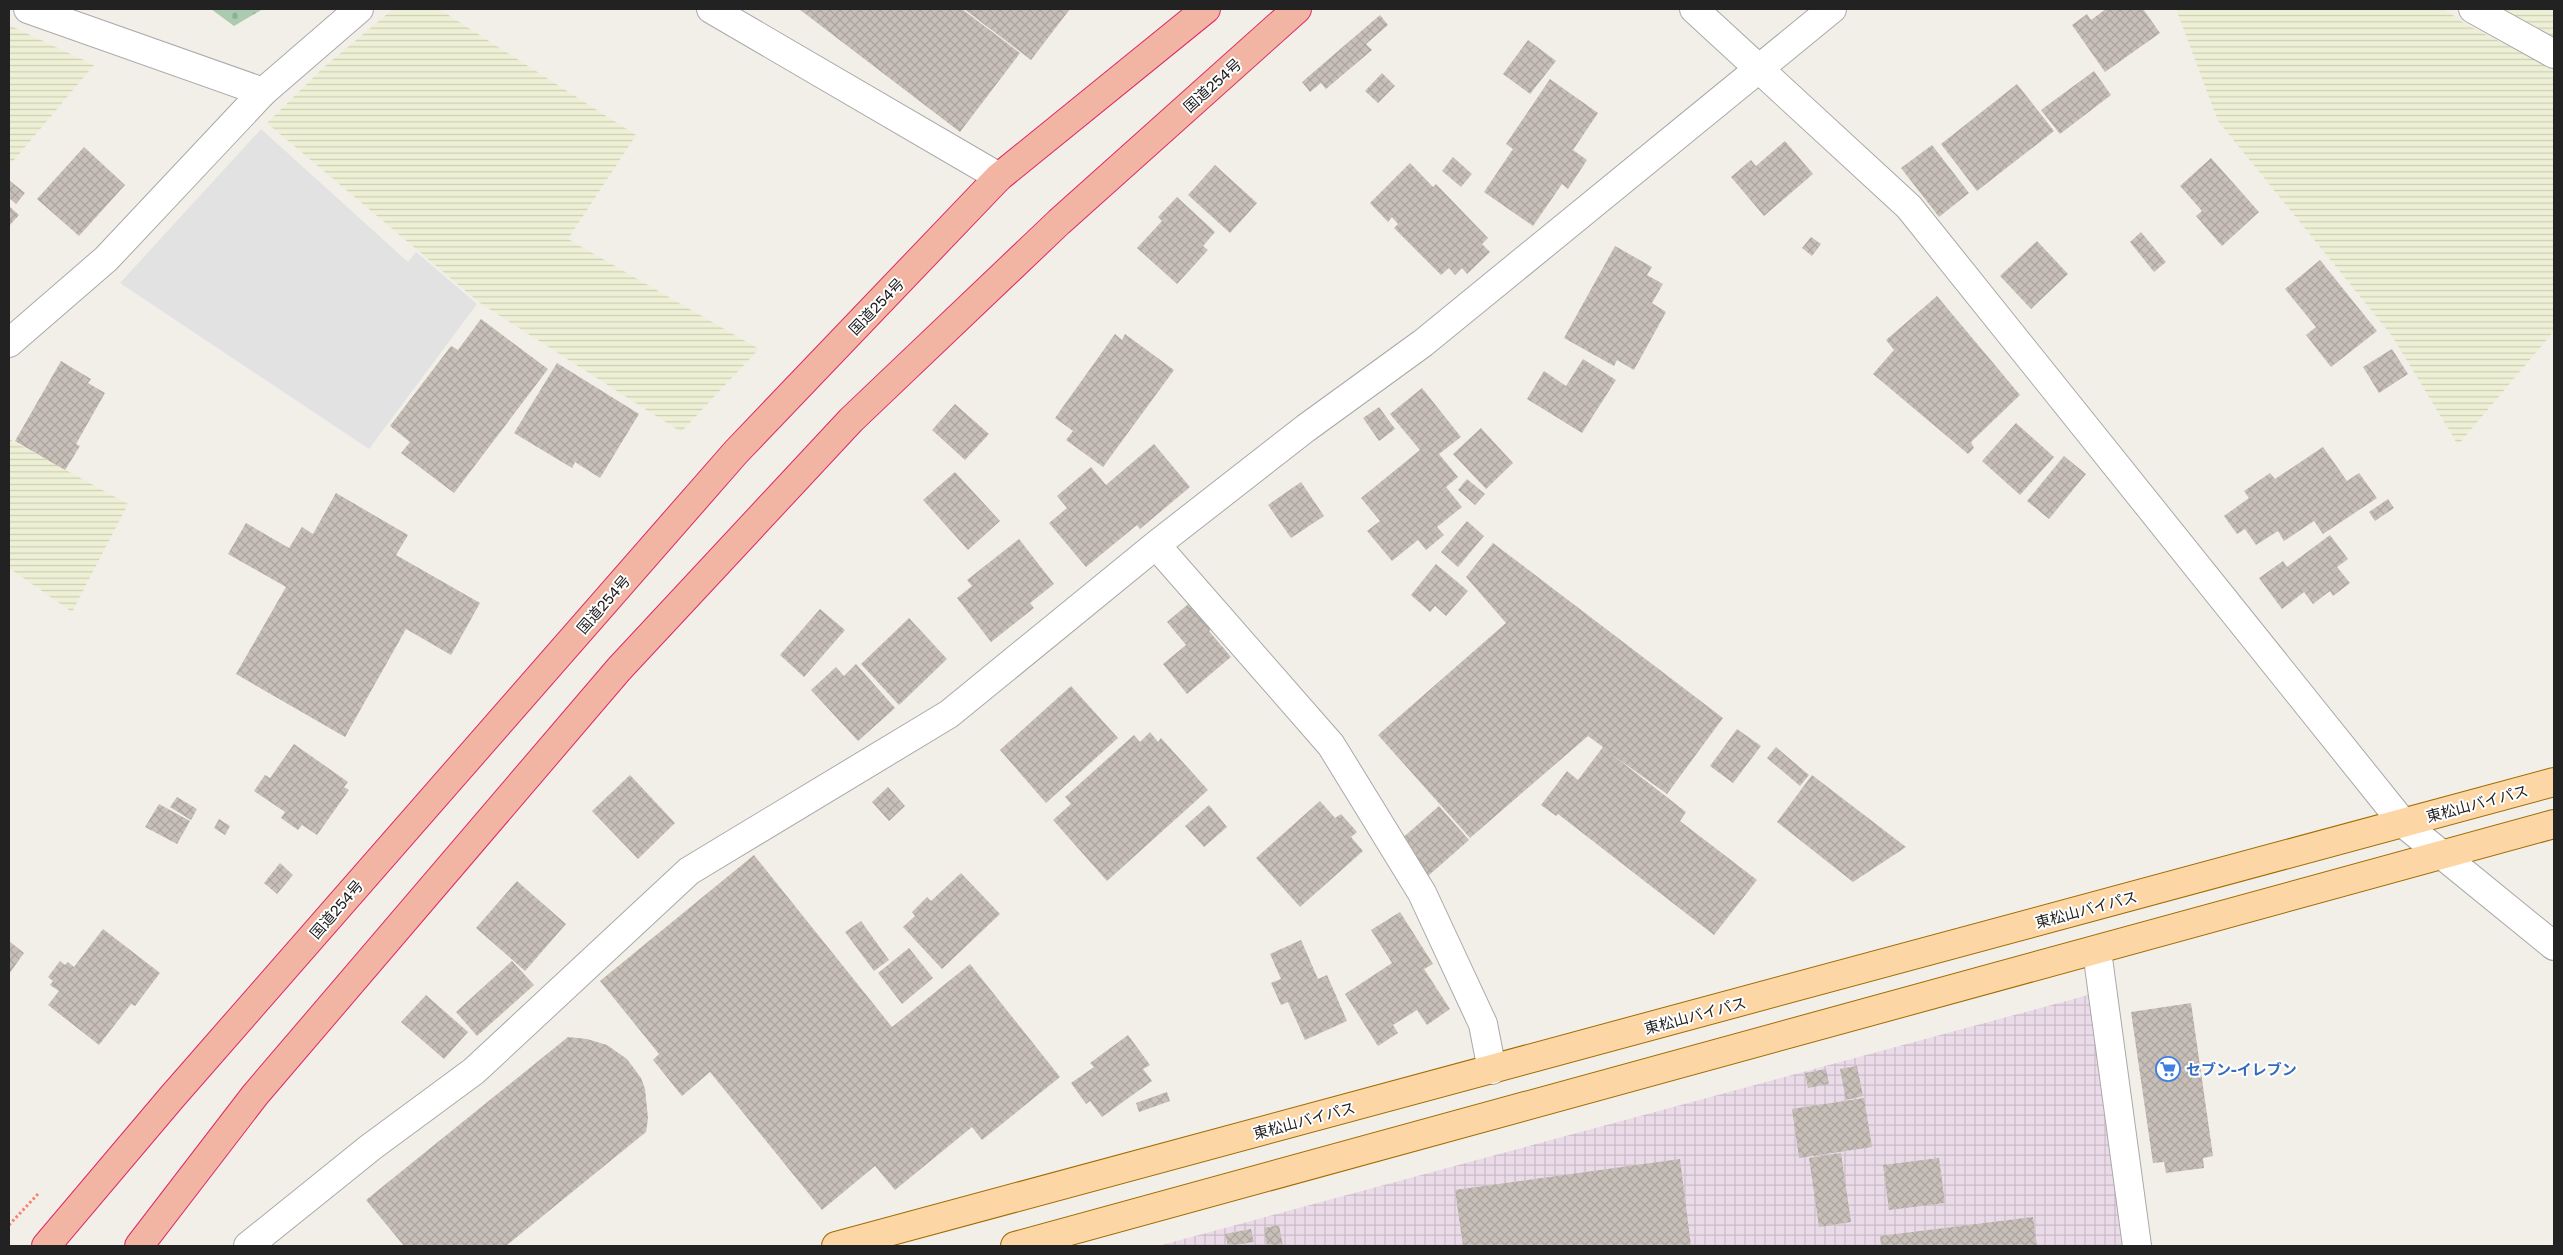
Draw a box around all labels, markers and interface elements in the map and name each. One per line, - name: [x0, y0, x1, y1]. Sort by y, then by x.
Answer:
- street label: 国道254号: [1179, 54, 1245, 116]
- street label: 国道254号: [845, 274, 907, 338]
- street label: 国道254号: [573, 571, 633, 637]
- street label: 東松山バイパス: [2424, 781, 2530, 825]
- street label: 国道254号: [306, 876, 366, 942]
- street label: 東松山バイパス: [2033, 887, 2139, 931]
- street label: 東松山バイパス: [1642, 993, 1748, 1037]
- supermarket icon: セブン-イレブン: [2155, 1056, 2181, 1082]
- place label: セブン-イレブン: [2186, 1060, 2297, 1078]
- street label: 東松山バイパス: [1251, 1098, 1357, 1142]

